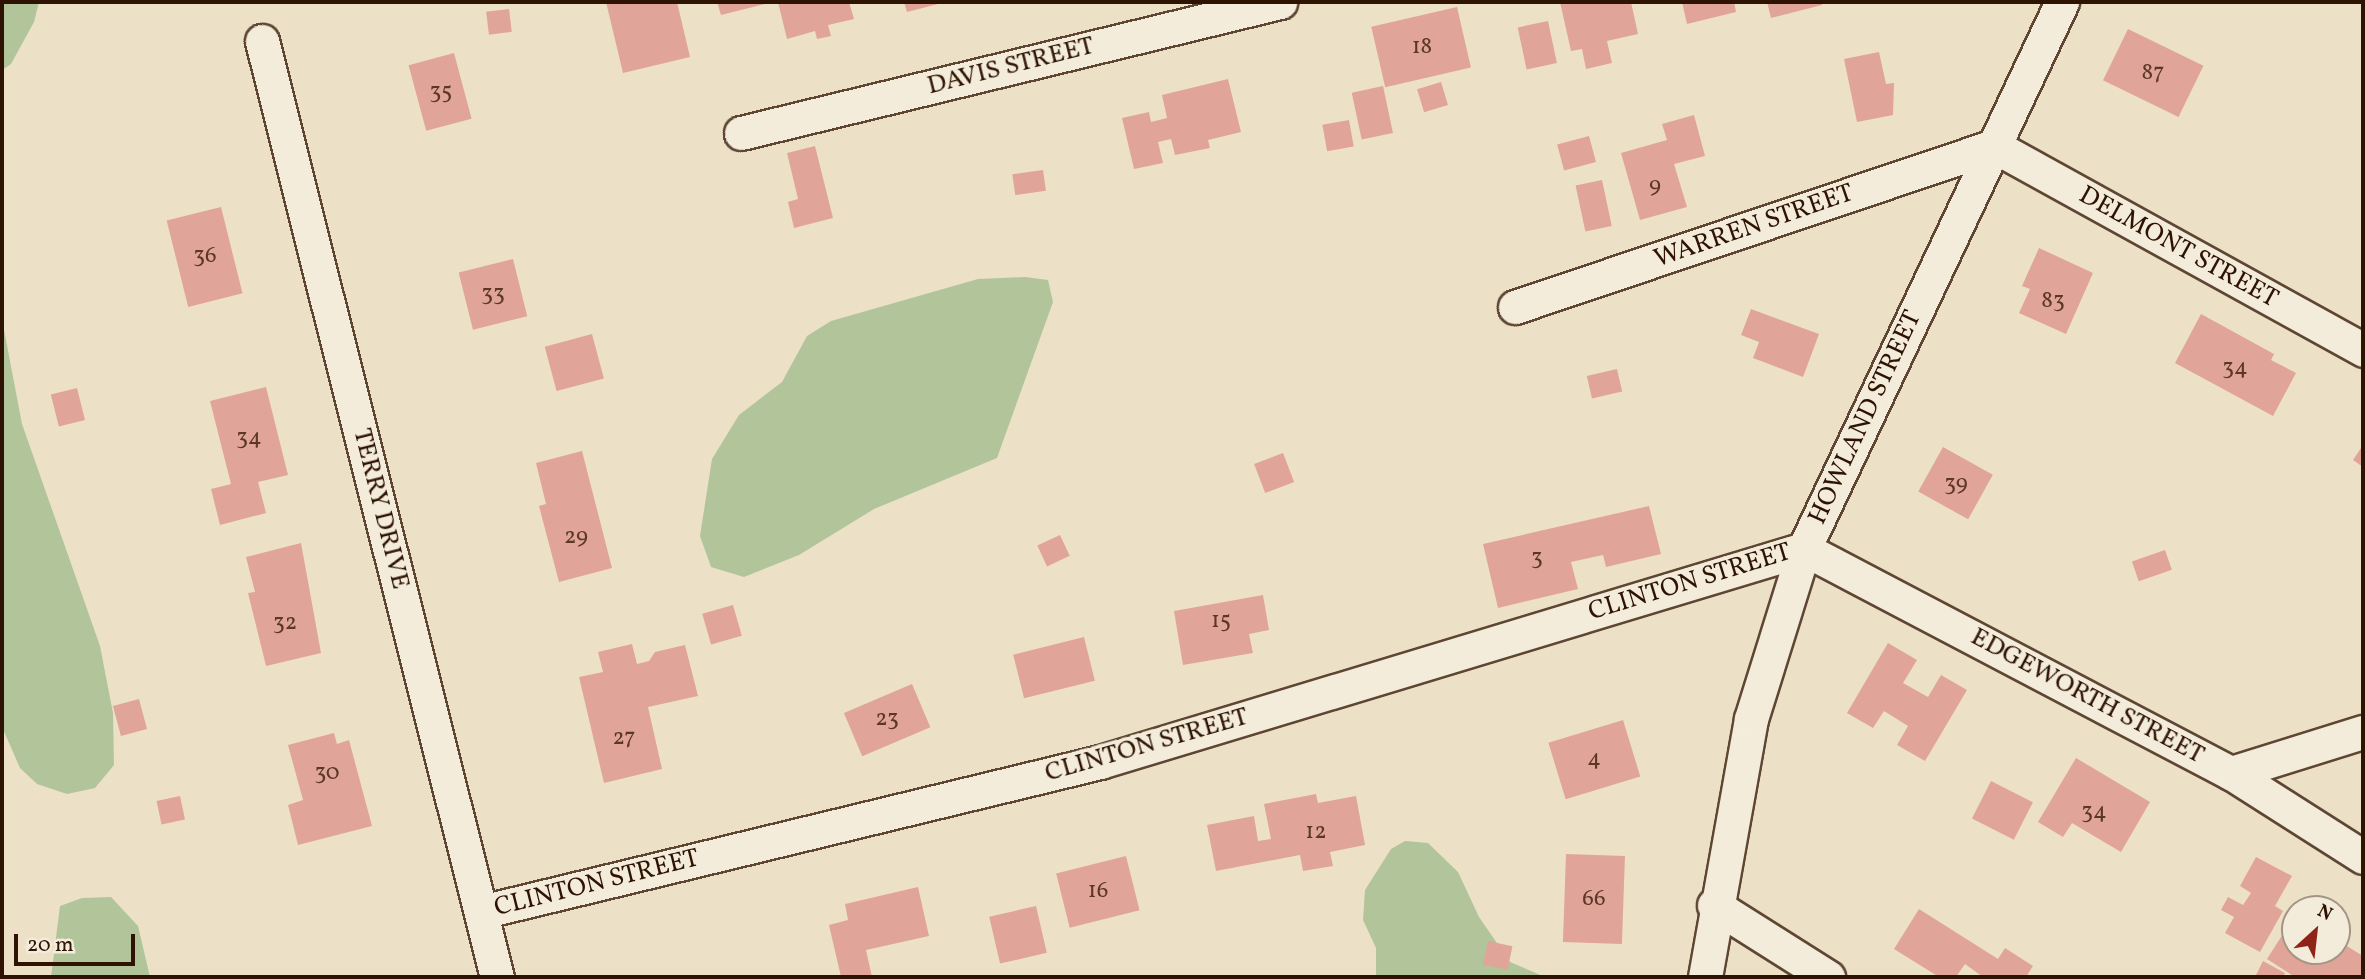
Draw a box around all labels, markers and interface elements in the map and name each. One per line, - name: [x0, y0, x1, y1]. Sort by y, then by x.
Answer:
- street label: DAVIS STREET: [924, 31, 1098, 103]
- house number: 18: [1412, 33, 1432, 61]
- house number: 87: [2142, 59, 2164, 87]
- house number: 35: [430, 78, 452, 106]
- house number: 9: [1649, 172, 1661, 200]
- street label: WARREN STREET: [1650, 178, 1858, 276]
- street label: DELMONT STREET: [2073, 180, 2283, 316]
- house number: 36: [193, 242, 217, 270]
- house number: 33: [481, 280, 505, 308]
- house number: 83: [2041, 287, 2065, 315]
- street label: HOWLAND STREET: [1803, 306, 1929, 530]
- house number: 34: [2222, 354, 2248, 382]
- house number: 34: [236, 424, 262, 452]
- street label: TERRY DRIVE: [345, 425, 415, 593]
- house number: 39: [1944, 470, 1968, 498]
- house number: 29: [564, 523, 588, 551]
- street label: CLINTON STREET: [1585, 537, 1795, 629]
- house number: 3: [1531, 544, 1543, 572]
- house number: 15: [1211, 607, 1231, 635]
- house number: 32: [273, 609, 297, 637]
- street label: EDGEWORTH STREET: [1965, 622, 2209, 772]
- street label: CLINTON STREET: [1042, 702, 1252, 790]
- house number: 23: [875, 705, 899, 733]
- house number: 27: [613, 724, 635, 752]
- house number: 4: [1587, 745, 1601, 773]
- house number: 30: [314, 759, 340, 787]
- house number: 34: [2081, 798, 2107, 826]
- house number: 12: [1305, 818, 1327, 846]
- street label: CLINTON STREET: [491, 843, 703, 925]
- house number: 16: [1088, 877, 1108, 905]
- house number: 66: [1582, 885, 1606, 913]
- north arrow: [2281, 895, 2351, 965]
- text: N: [2313, 898, 2337, 928]
- scale bar: [18, 920, 138, 964]
- text: 20 m: [27, 931, 73, 960]

